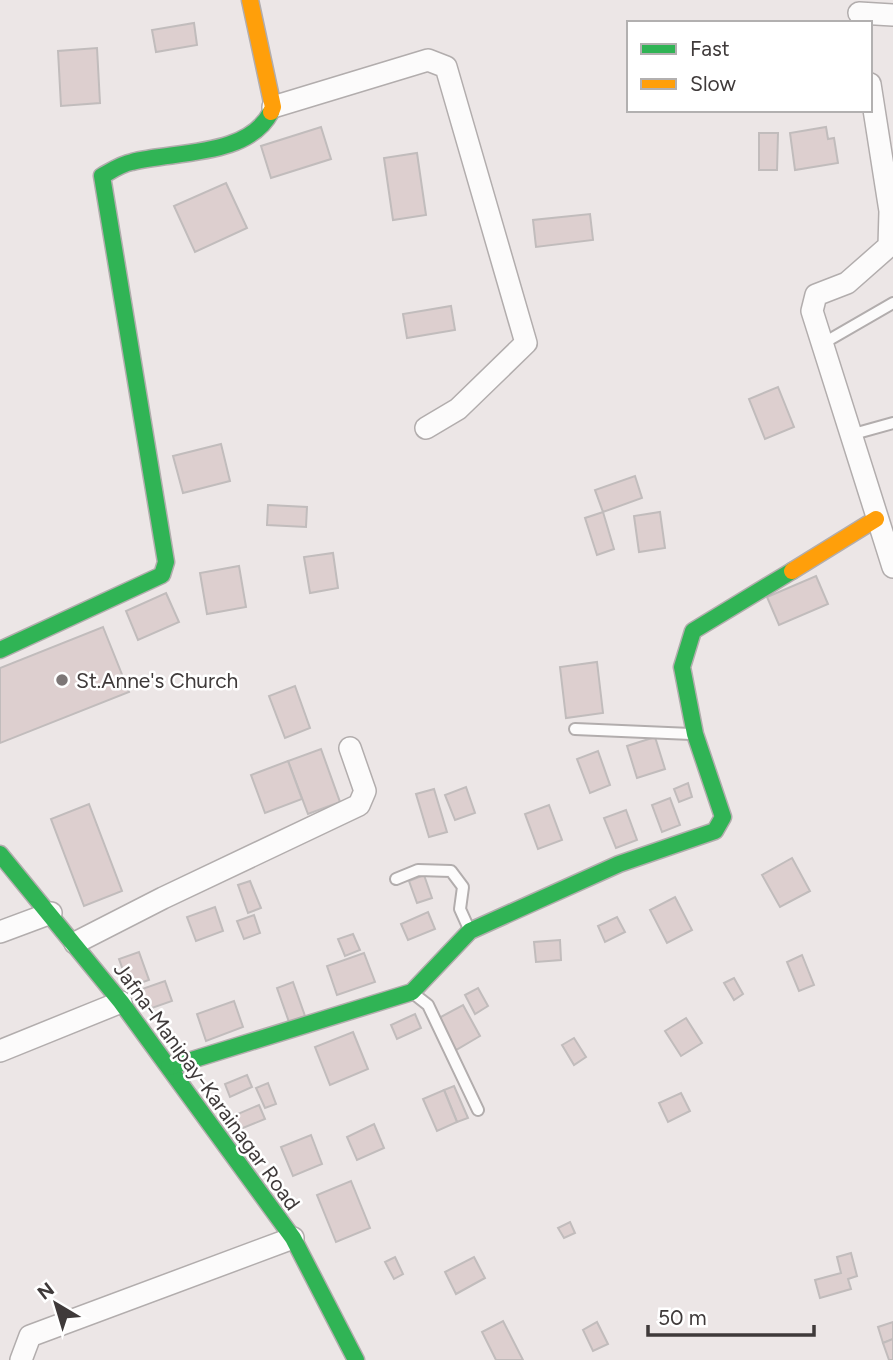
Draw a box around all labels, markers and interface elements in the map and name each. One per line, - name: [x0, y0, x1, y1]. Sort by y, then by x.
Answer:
- legend: [627, 21, 872, 112]
- text: Fast: [690, 36, 730, 61]
- text: Slow: [690, 71, 736, 96]
- place label: St.Anne's Church: [76, 668, 238, 693]
- marker: St.Anne's Church: [54, 672, 70, 688]
- street label: Jafna-Manipay-Karainagar Road: [109, 957, 305, 1215]
- north arrow: [21, 1269, 91, 1339]
- text: N: [33, 1277, 59, 1305]
- scale bar: [648, 1294, 814, 1338]
- text: 50 m: [658, 1305, 707, 1330]

